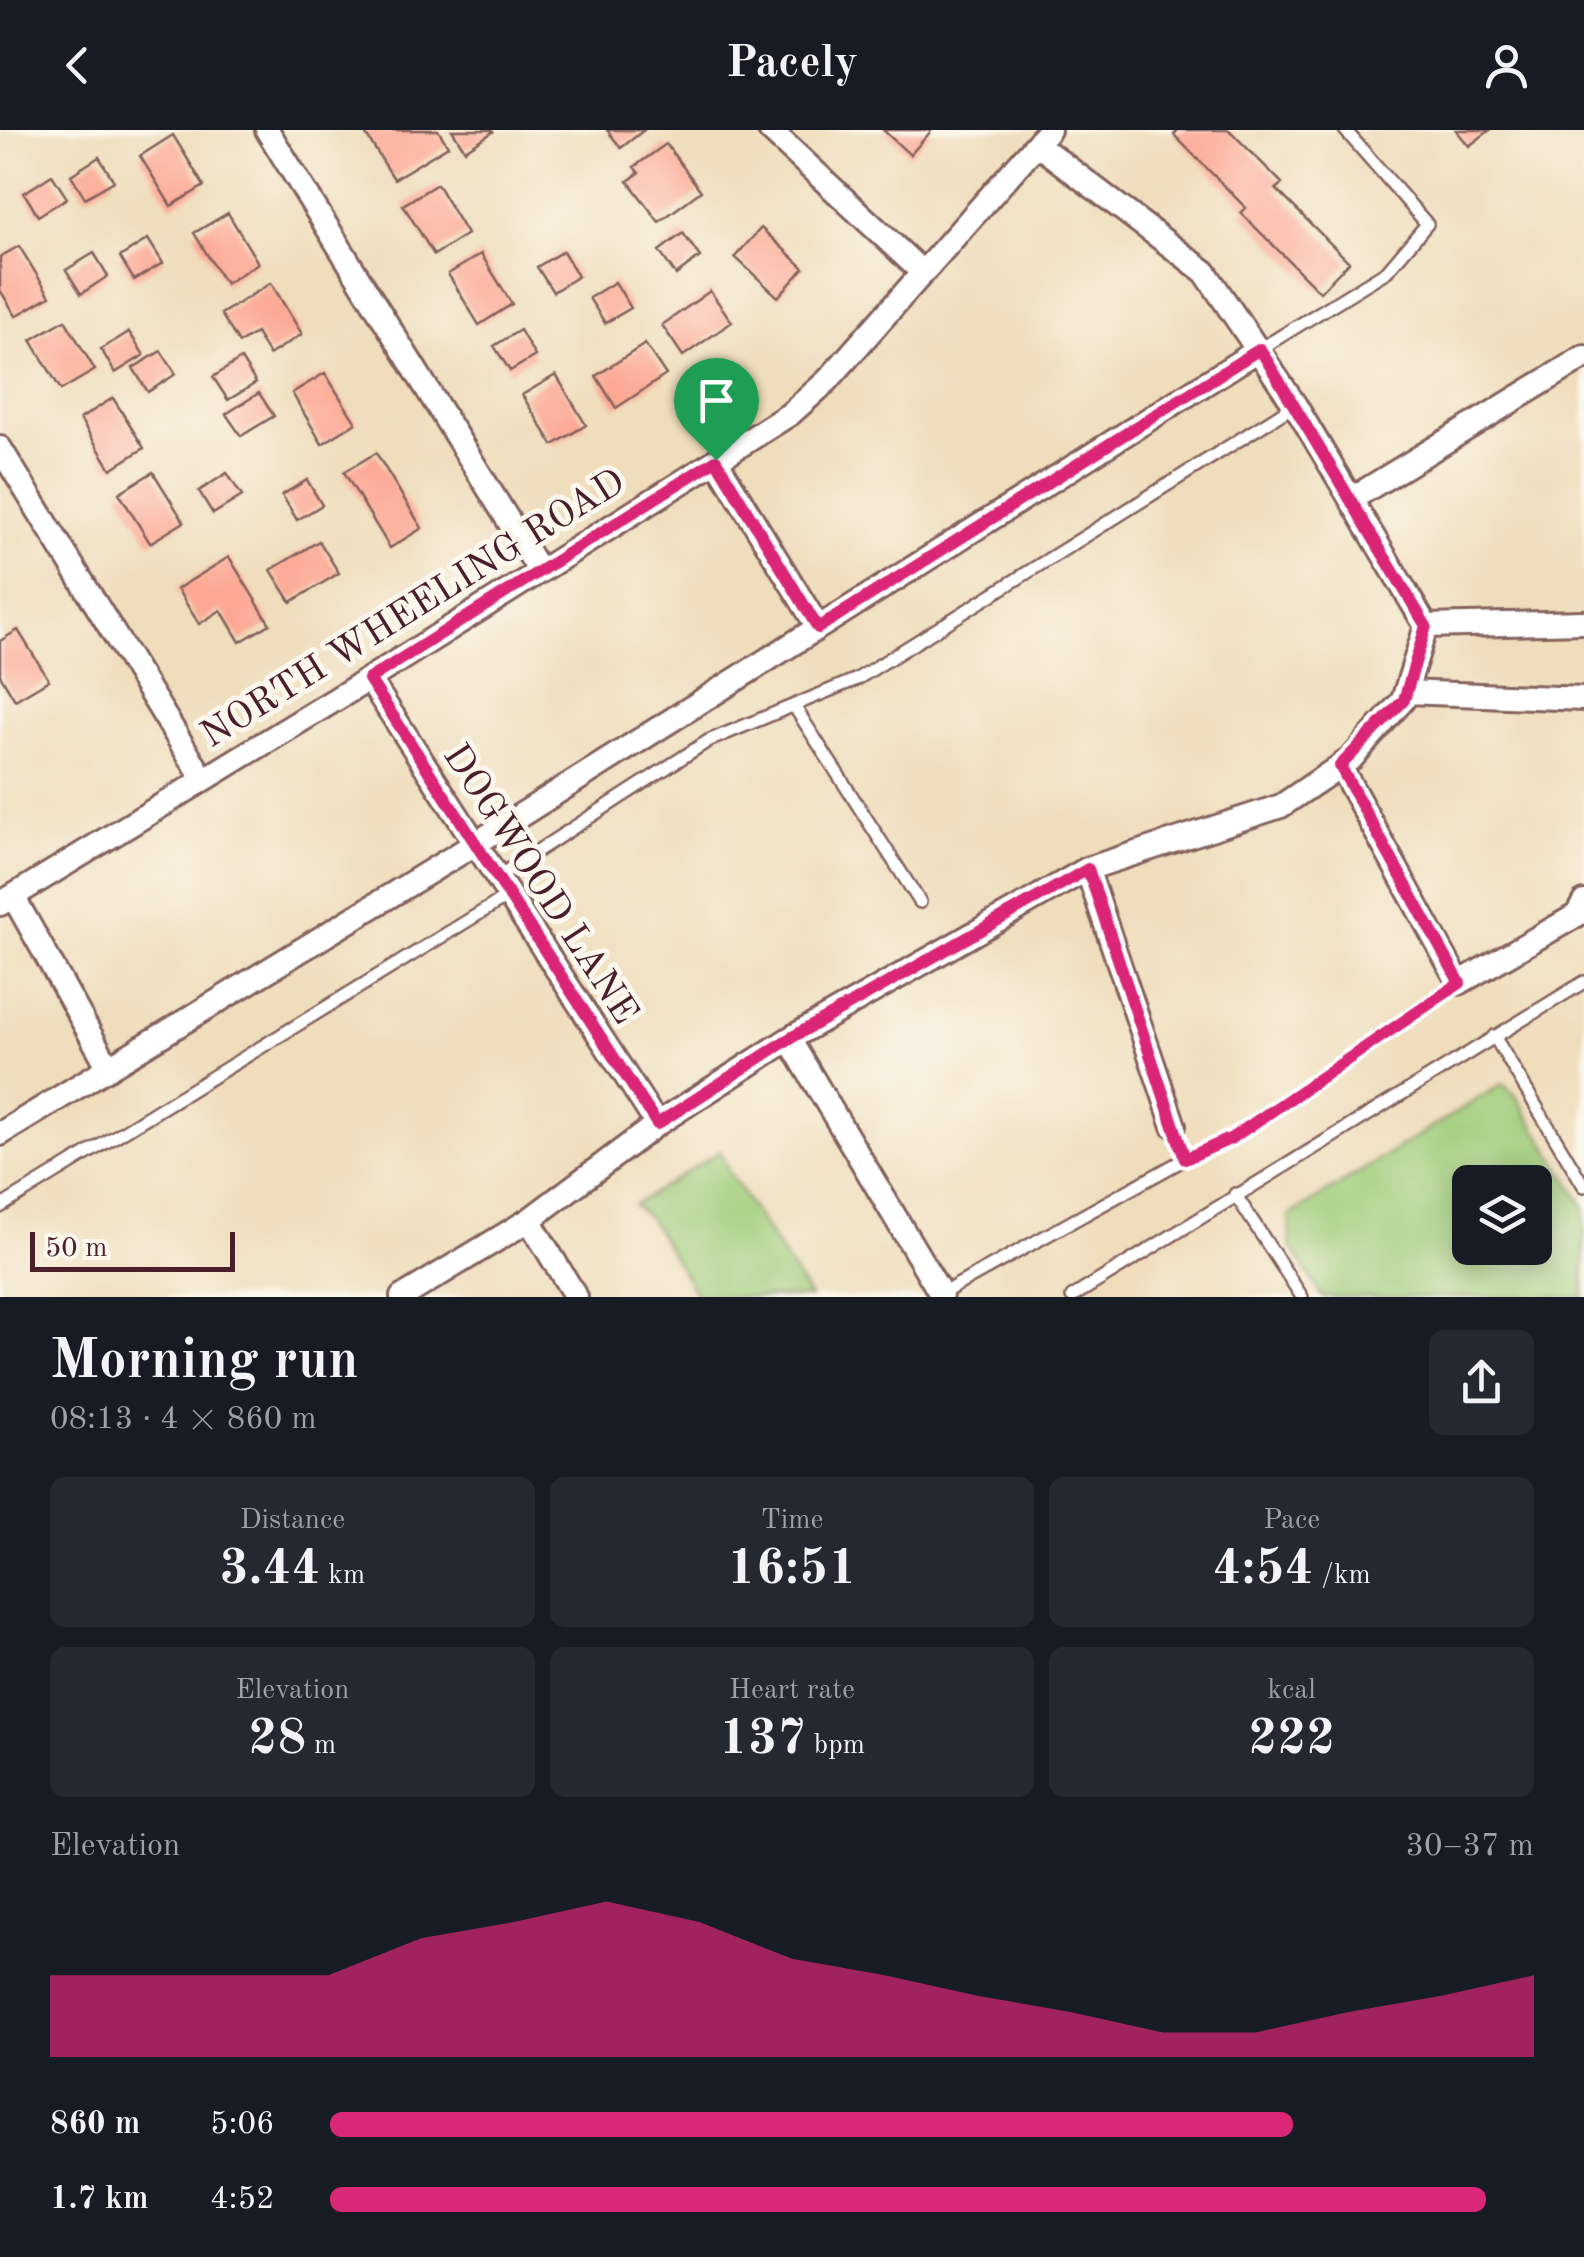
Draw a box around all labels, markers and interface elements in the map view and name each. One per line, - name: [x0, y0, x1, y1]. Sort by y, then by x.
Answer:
- icon: back: [50, 38, 105, 93]
- icon: person: [1479, 38, 1534, 93]
- text: Pacely: [726, 42, 858, 87]
- pin: [674, 358, 759, 461]
- icon: arrive: [689, 373, 744, 428]
- street label: NORTH WHEELING ROAD: [195, 463, 632, 756]
- street label: DOGWOOD LANE: [435, 738, 644, 1031]
- map controls: [1452, 1165, 1552, 1265]
- button: layers: [1452, 1165, 1552, 1265]
- scale bar: [30, 1227, 235, 1272]
- text: 50 m: [45, 1235, 108, 1263]
- button: share: [1429, 1330, 1534, 1435]
- text: Morning run: [50, 1335, 359, 1390]
- text: 08:13 · 4 × 860 m: [50, 1404, 317, 1436]
- text: Distance: [240, 1507, 345, 1535]
- text: Time: [761, 1507, 823, 1535]
- text: Pace: [1263, 1507, 1320, 1535]
- text: 3.44: [220, 1545, 321, 1595]
- text: 16:51: [727, 1545, 857, 1595]
- text: 4:54: [1213, 1545, 1314, 1595]
- text: km: [321, 1562, 365, 1590]
- text: /km: [1314, 1562, 1371, 1590]
- text: Elevation: [235, 1677, 349, 1705]
- text: Heart rate: [729, 1677, 855, 1705]
- text: kcal: [1268, 1677, 1316, 1705]
- text: 28: [248, 1715, 306, 1765]
- text: 137: [719, 1715, 806, 1765]
- text: 222: [1248, 1715, 1335, 1765]
- text: m: [306, 1732, 336, 1760]
- text: bpm: [806, 1732, 865, 1760]
- text: Elevation: [50, 1831, 180, 1863]
- text: 30–37 m: [1406, 1831, 1534, 1863]
- text: 860 m: [50, 2109, 140, 2141]
- text: 5:06: [210, 2109, 275, 2141]
- text: 1.7 km: [50, 2184, 149, 2216]
- text: 4:52: [210, 2184, 275, 2216]

